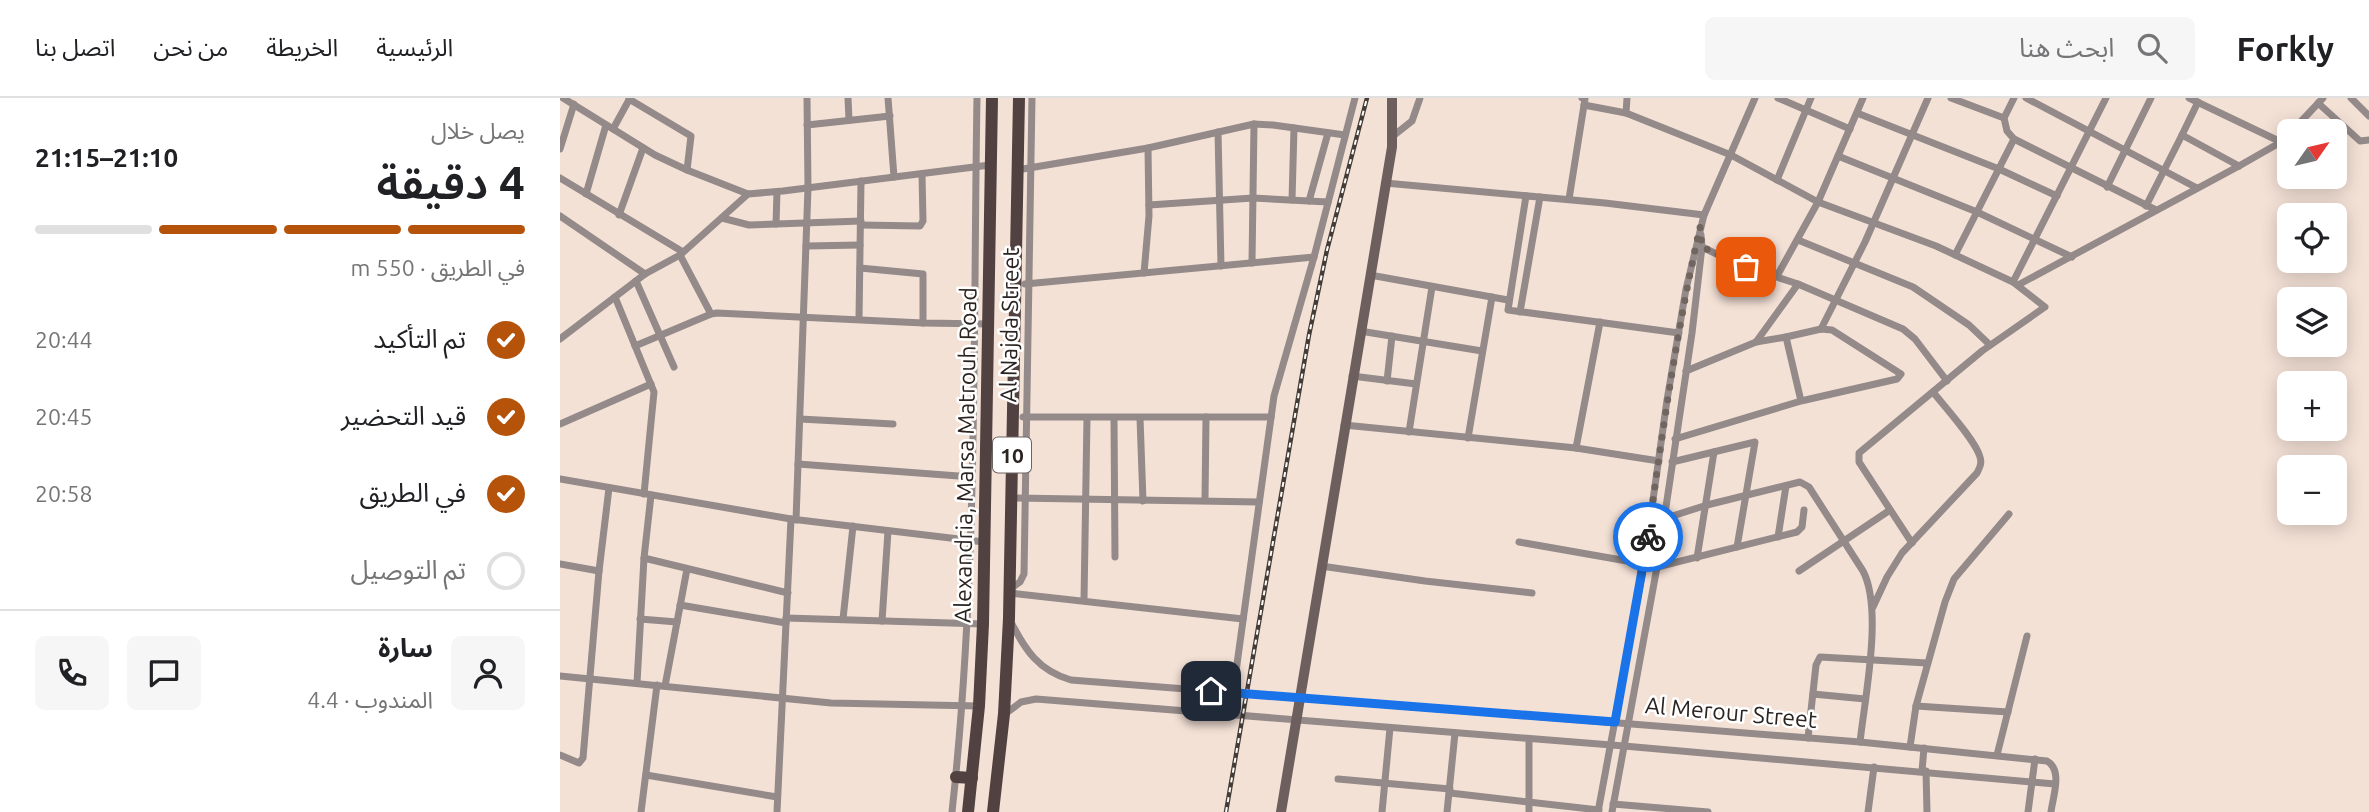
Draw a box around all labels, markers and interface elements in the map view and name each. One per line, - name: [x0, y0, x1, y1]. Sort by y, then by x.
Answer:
- search box: [1705, 17, 2195, 80]
- icon: search: [2133, 29, 2171, 67]
- text: Forkly: [2237, 30, 2334, 67]
- text: ابحث هنا: [2019, 33, 2115, 62]
- text: اتصل بنا: [35, 34, 115, 61]
- text: من نحن: [153, 34, 228, 61]
- text: الخريطة: [266, 34, 338, 61]
- text: الرئيسية: [376, 34, 453, 61]
- text: يصل خلال: [431, 118, 525, 143]
- north arrow: [2277, 119, 2347, 189]
- map controls: [2277, 119, 2347, 525]
- text: 21:10–21:15: [35, 143, 178, 172]
- text: 4 دقيقة: [377, 156, 525, 208]
- button: locate: [2277, 203, 2347, 273]
- pin: [1716, 237, 1776, 297]
- street label: Al Najda Street: [995, 247, 1023, 403]
- icon: bag: [1727, 248, 1765, 286]
- text: في الطريق · 550 m: [351, 255, 525, 280]
- street label: Alexandria, Marsa Matrouh Road: [950, 287, 980, 623]
- button: layers: [2277, 287, 2347, 357]
- icon: check: [487, 321, 525, 359]
- text: تم التأكيد: [373, 324, 466, 353]
- text: 20:44: [35, 327, 93, 352]
- button: +: [2277, 371, 2347, 441]
- icon: check: [487, 398, 525, 436]
- text: قيد التحضير: [341, 401, 466, 430]
- text: 20:45: [35, 404, 93, 429]
- road number: 10: [993, 438, 1031, 472]
- button: −: [2277, 455, 2347, 525]
- icon: check: [487, 475, 525, 513]
- text: في الطريق: [360, 478, 466, 507]
- text: 20:58: [35, 481, 93, 506]
- courier: [1613, 502, 1683, 572]
- icon: bike: [1629, 518, 1667, 556]
- text: تم التوصيل: [351, 555, 466, 584]
- text: سارة: [378, 633, 433, 662]
- button: phone: [35, 636, 109, 710]
- button: chat: [127, 636, 201, 710]
- button: person: [451, 636, 525, 710]
- pin: [1181, 661, 1241, 721]
- icon: home: [1192, 672, 1230, 710]
- text: المندوب · 4.4: [307, 687, 433, 712]
- street label: Al Merour Street: [1644, 692, 1818, 732]

